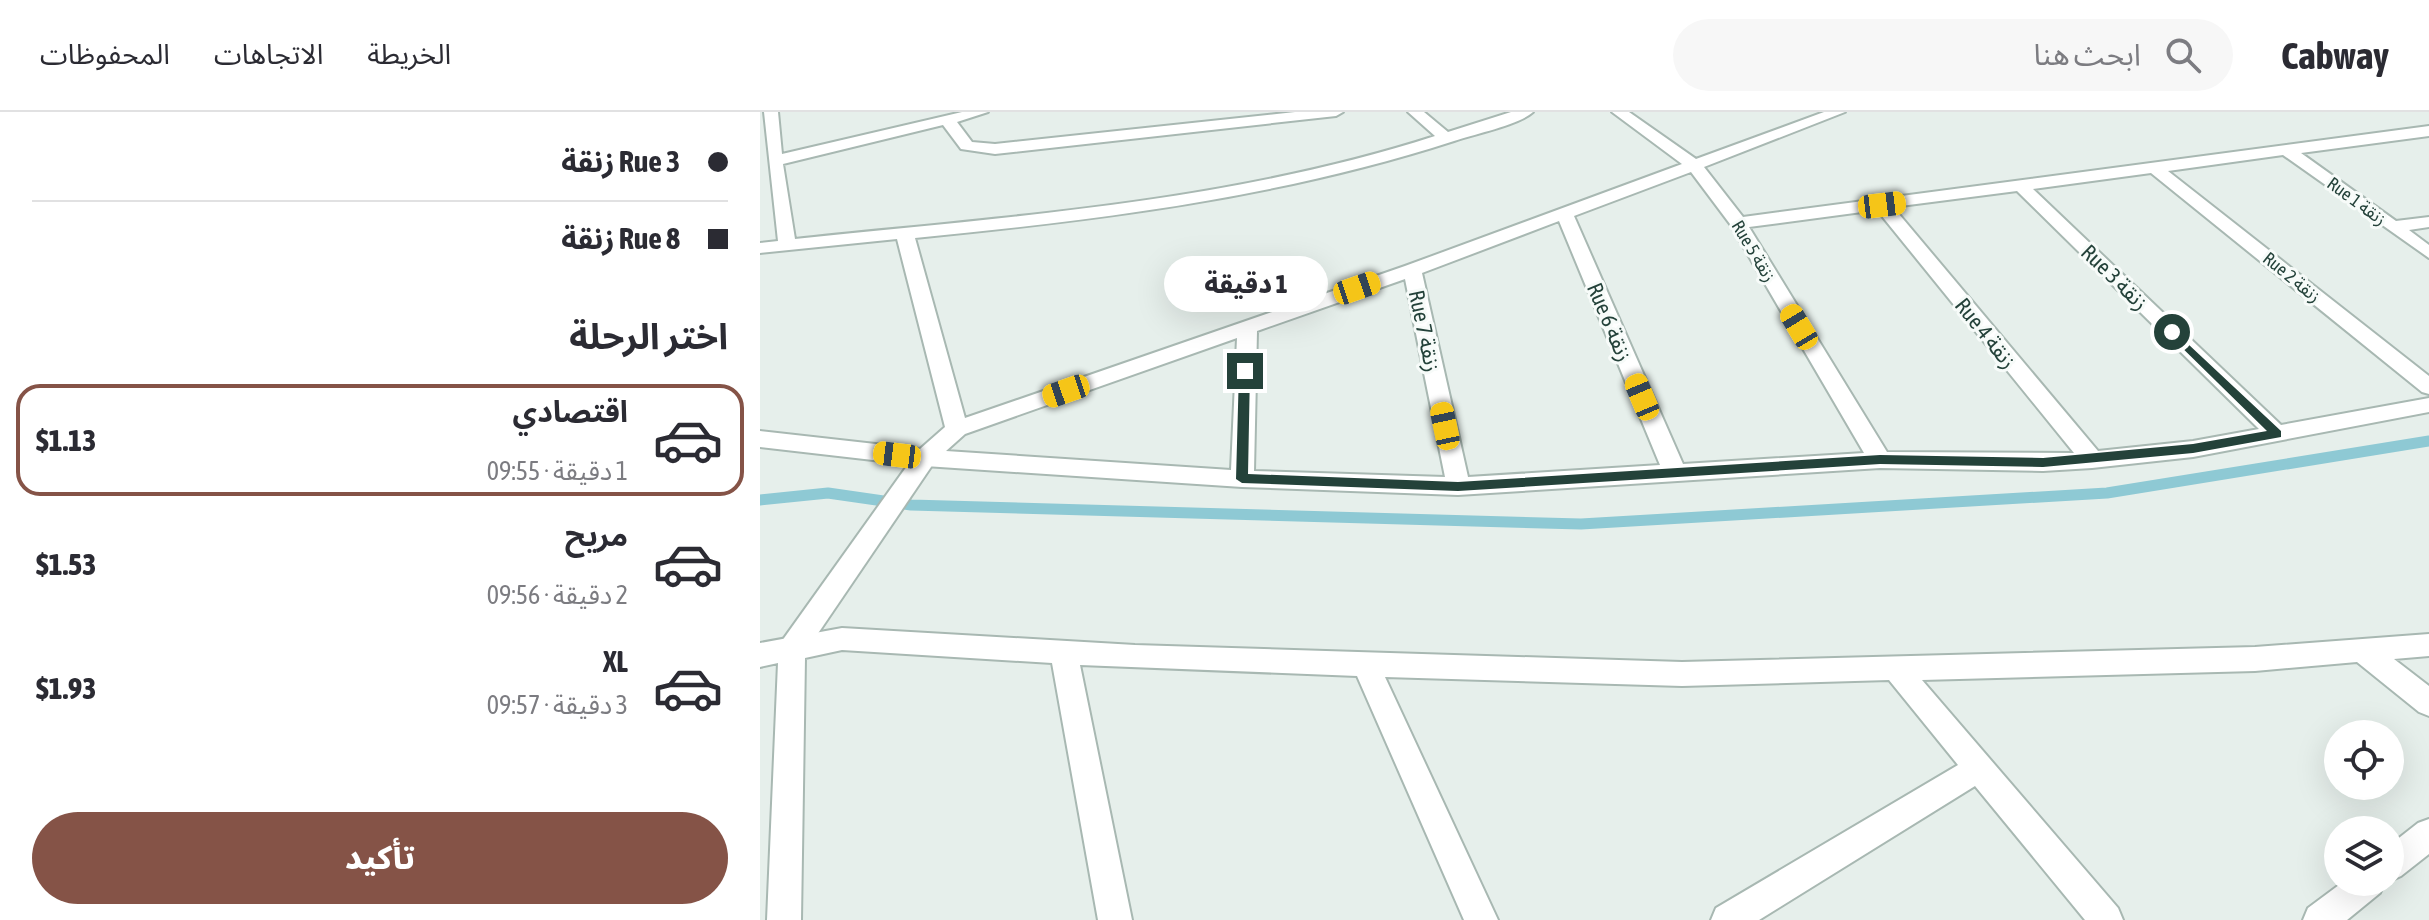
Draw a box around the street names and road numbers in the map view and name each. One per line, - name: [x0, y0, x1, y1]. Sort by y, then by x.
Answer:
- street label: Rue 1 زنقة: [2323, 173, 2391, 230]
- street label: Rue 5 زنقة: [1727, 217, 1780, 286]
- street label: Rue 3 زنقة: [2075, 239, 2154, 316]
- street label: Rue 2 زنقة: [2258, 247, 2325, 307]
- street label: Rue 6 زنقة: [1581, 279, 1638, 366]
- street label: Rue 7 زنقة: [1403, 288, 1446, 374]
- street label: Rue 4 زنقة: [1949, 293, 2022, 374]

